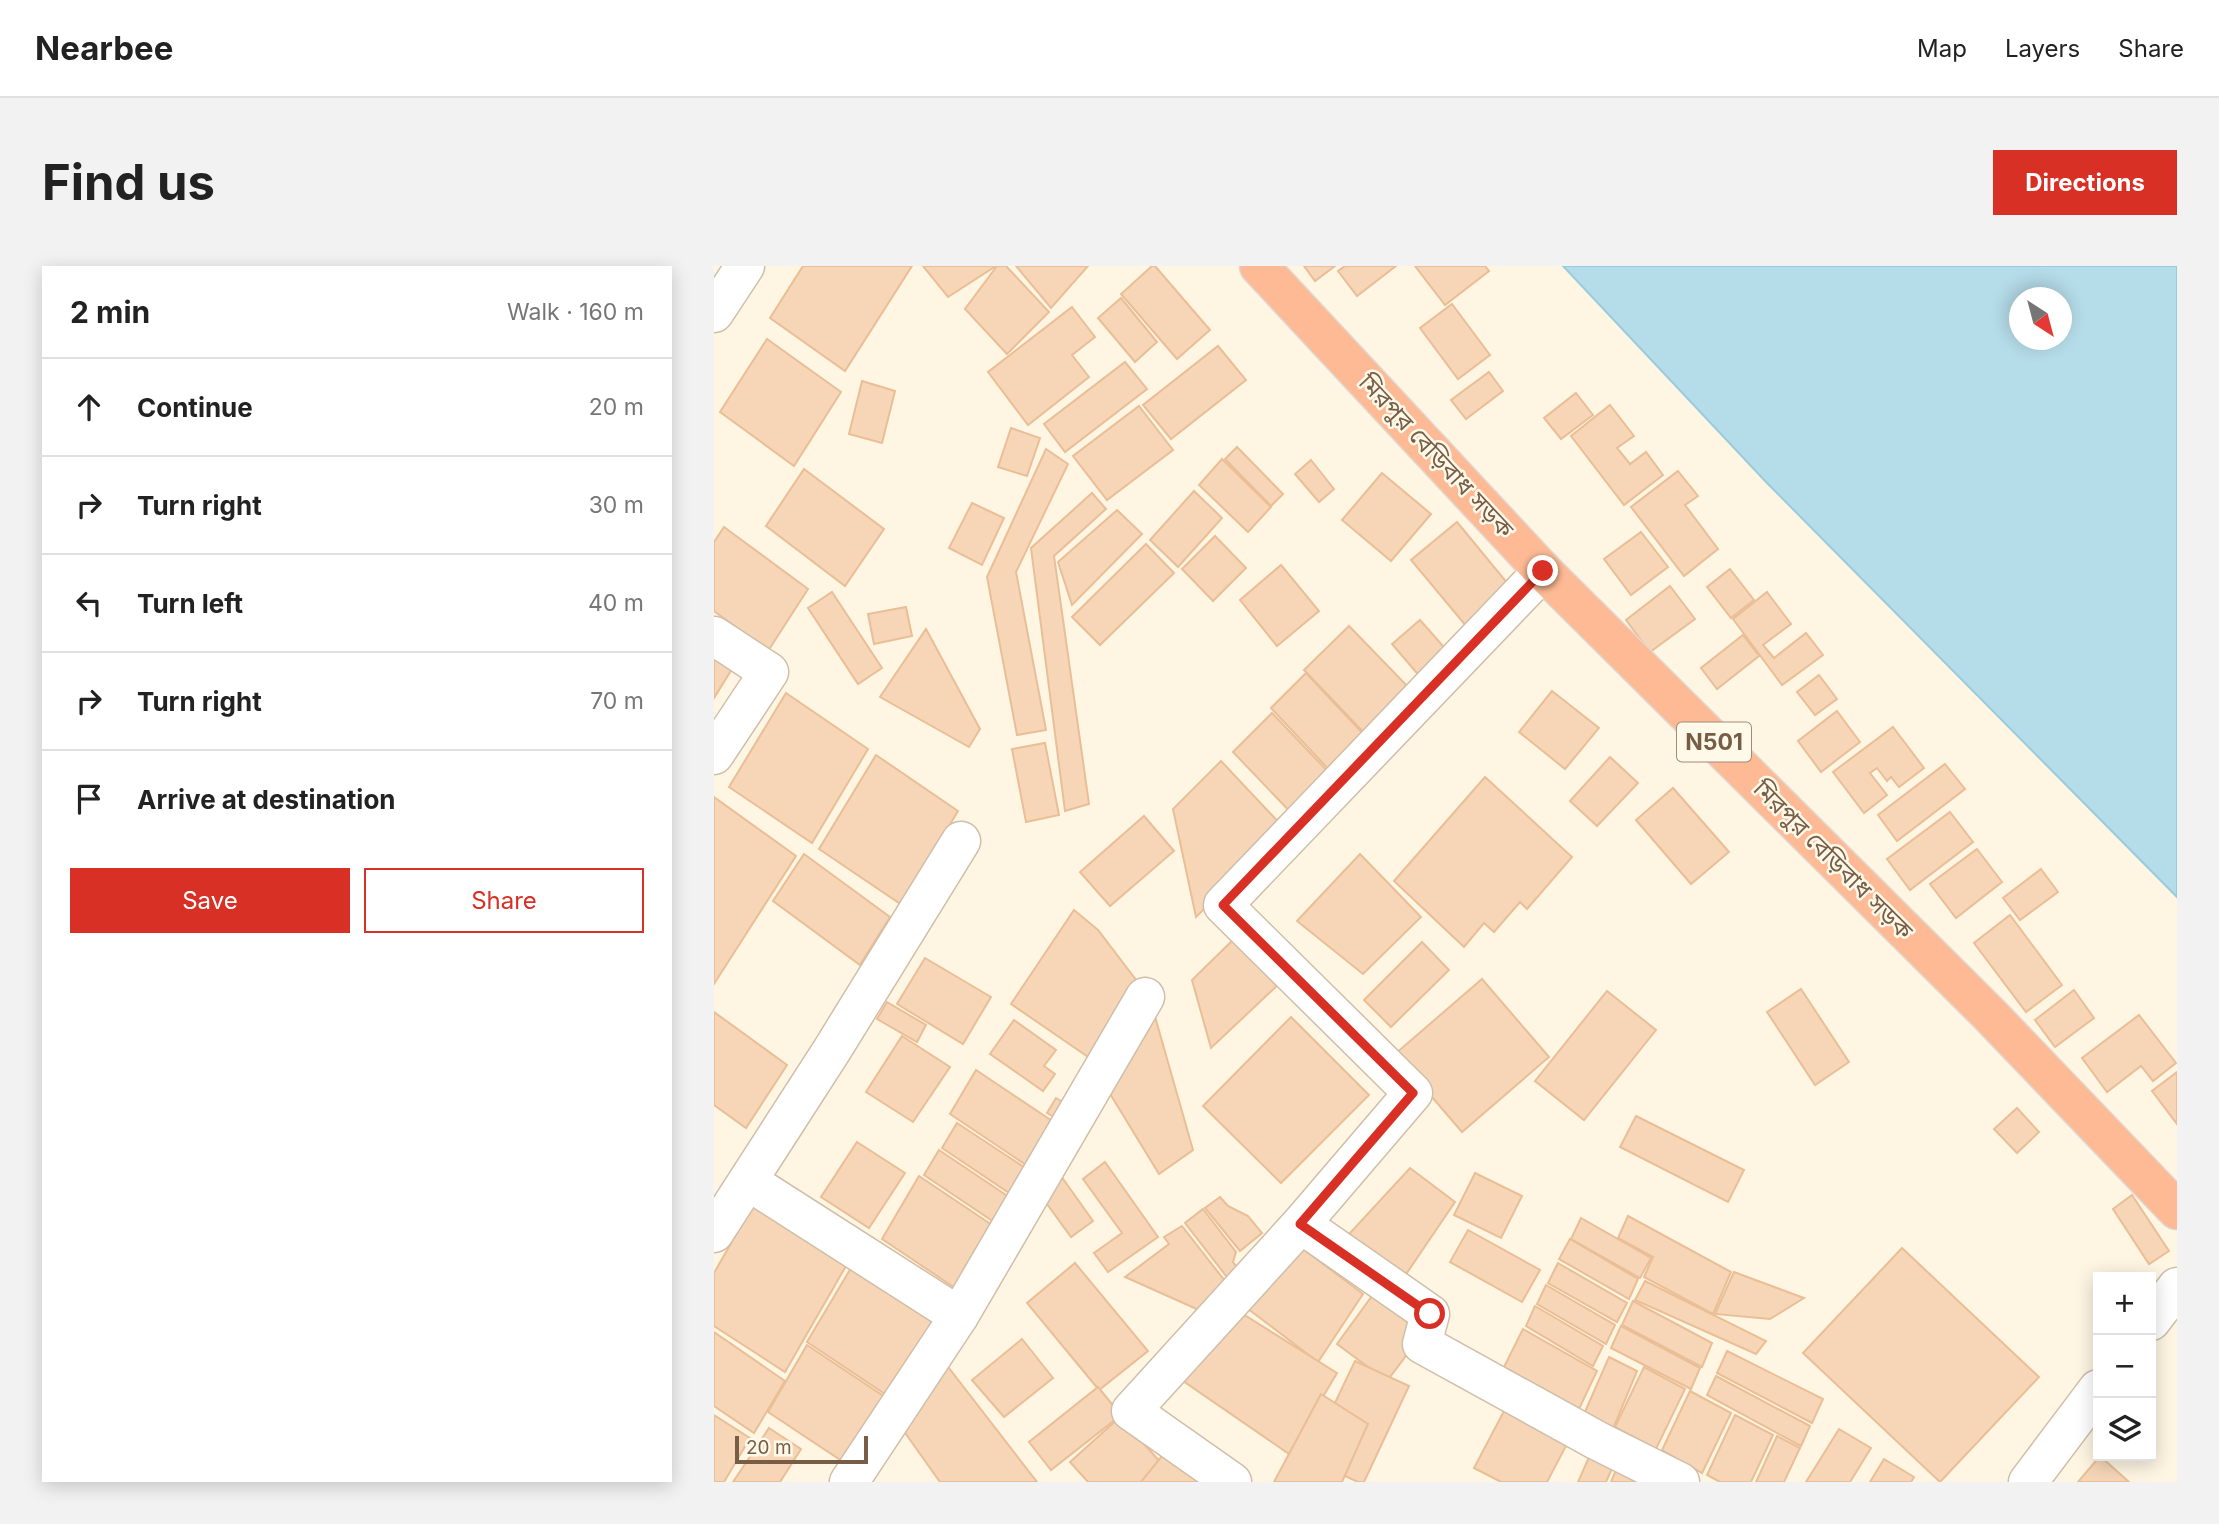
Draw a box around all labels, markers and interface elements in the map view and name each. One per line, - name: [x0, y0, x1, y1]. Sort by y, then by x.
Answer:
- text: Nearbee: [35, 28, 173, 68]
- text: Map: [1917, 34, 1967, 63]
- text: Layers: [2005, 34, 2080, 63]
- text: Share: [2118, 34, 2184, 63]
- button: Directions: [1993, 150, 2177, 215]
- text: Find us: [42, 153, 215, 212]
- north arrow: [2009, 287, 2072, 350]
- text: 2 min: [70, 294, 150, 330]
- text: Walk · 160 m: [507, 298, 644, 326]
- street label: মিরপুর বেড়িবাধ সড়ক: [1352, 367, 1520, 544]
- icon: ahead: [70, 388, 108, 426]
- text: Continue: [137, 392, 253, 423]
- text: 20 m: [589, 393, 644, 421]
- icon: right: [70, 486, 108, 524]
- text: Turn right: [137, 490, 262, 521]
- text: 30 m: [589, 491, 644, 519]
- route end: [1527, 555, 1558, 586]
- icon: left: [70, 584, 108, 622]
- text: Turn left: [137, 588, 243, 619]
- text: 40 m: [588, 589, 644, 617]
- icon: right: [70, 682, 108, 720]
- text: Turn right: [137, 686, 262, 717]
- text: 70 m: [590, 687, 644, 715]
- road number: N501: [1677, 722, 1751, 762]
- street label: মিরপুর বেড়িবাধ সড়ক: [1747, 773, 1919, 946]
- icon: arrive: [70, 780, 108, 818]
- text: Arrive at destination: [137, 784, 396, 815]
- button: Save: [70, 868, 350, 933]
- button: Share: [364, 868, 644, 933]
- map controls: [2093, 1272, 2156, 1461]
- button: +: [2093, 1272, 2156, 1335]
- route start: [1414, 1298, 1445, 1329]
- button: −: [2093, 1335, 2156, 1398]
- button: layers: [2093, 1398, 2156, 1461]
- scale bar: [735, 1433, 868, 1465]
- text: 20 m: [746, 1436, 792, 1459]

